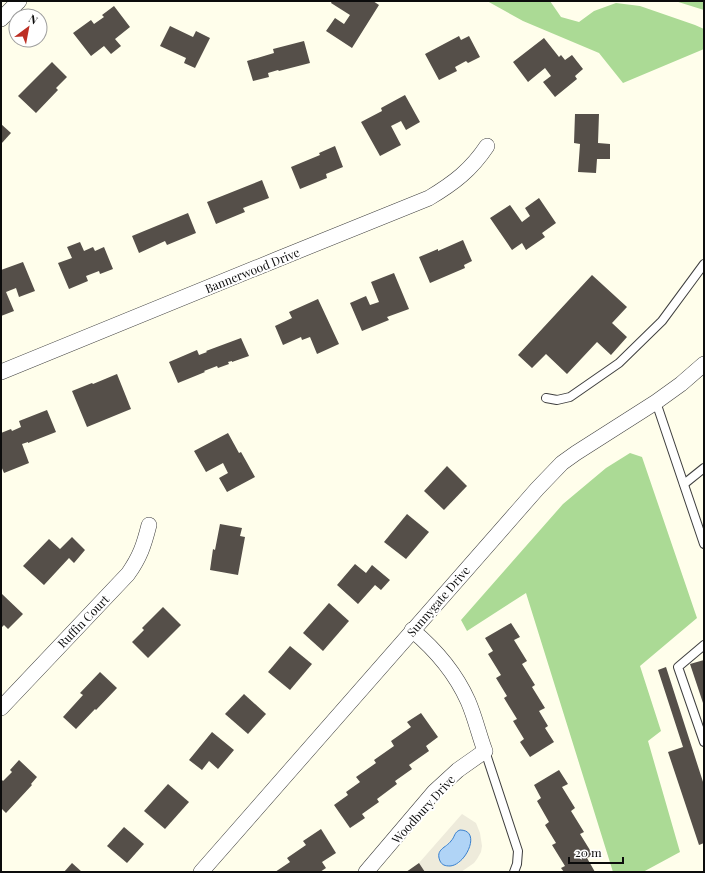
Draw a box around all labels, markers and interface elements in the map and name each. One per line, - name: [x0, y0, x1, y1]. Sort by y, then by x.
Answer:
- north arrow: [8, 8, 48, 48]
- text: N: [26, 11, 41, 28]
- street label: Bannerwood Drive: [202, 244, 302, 296]
- street label: Sunnygate Drive: [403, 562, 473, 640]
- street label: Ruffin Court: [54, 591, 113, 651]
- street label: Woodbury Drive: [387, 771, 458, 848]
- scale bar: [569, 839, 623, 865]
- text: 20 m: [575, 844, 602, 860]

